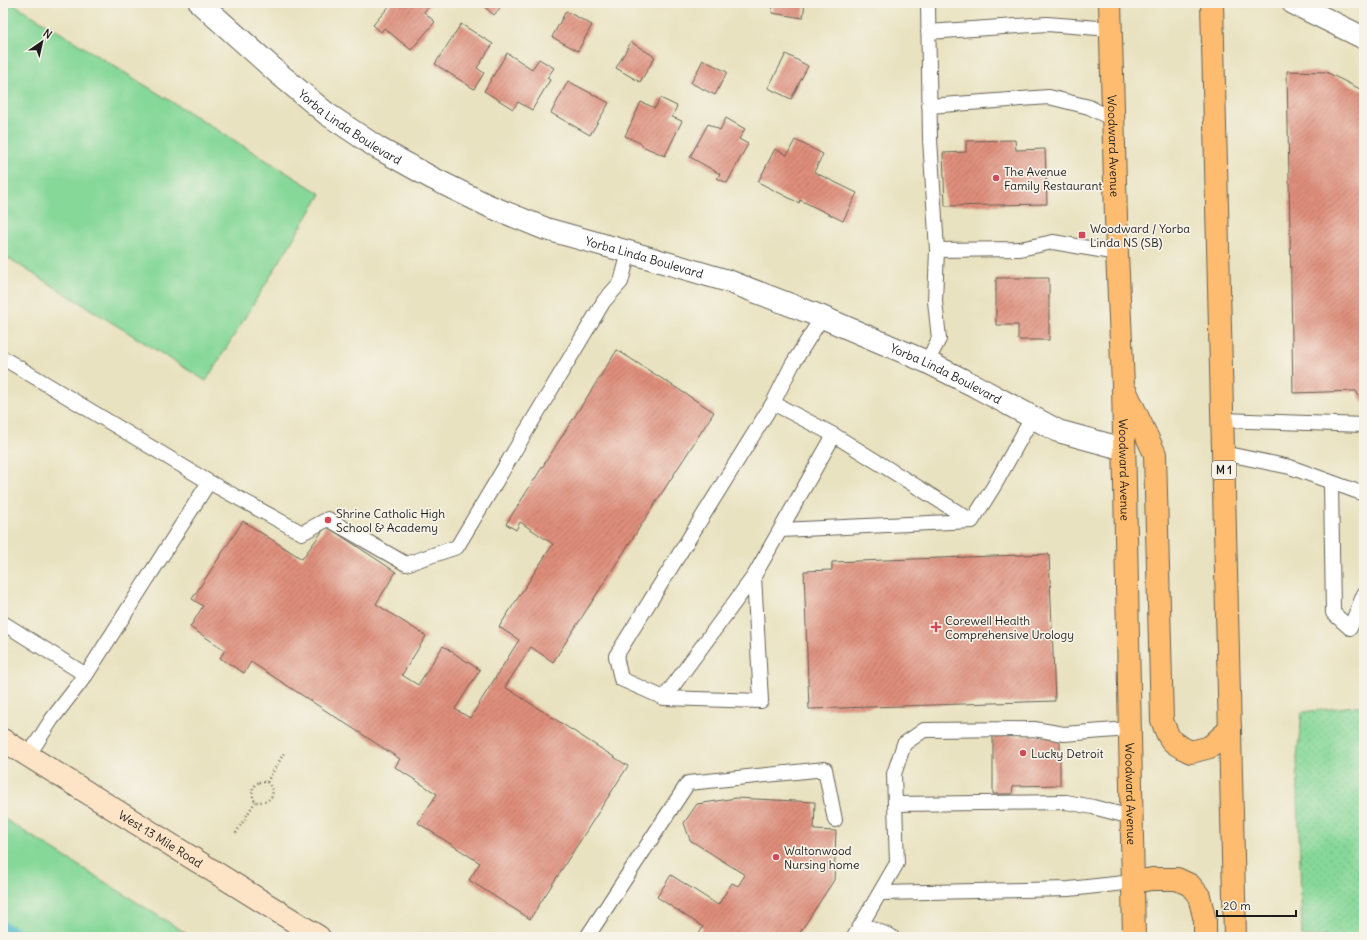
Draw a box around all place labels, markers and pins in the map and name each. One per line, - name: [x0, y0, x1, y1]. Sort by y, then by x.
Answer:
- place label: The Avenue Family Restaurant: [1004, 164, 1102, 193]
- marker: The Avenue Family Restaurant: [991, 173, 1001, 183]
- place label: Woodward / Yorba Linda NS (SB): [1090, 221, 1190, 250]
- marker: Woodward / Yorba Linda NS (SB): [1077, 230, 1087, 240]
- place label: Shrine Catholic High School & Academy: [336, 506, 445, 535]
- marker: Shrine Catholic High School & Academy: [323, 515, 333, 525]
- place label: Corewell Health Comprehensive Urology: [945, 613, 1074, 642]
- marker: Corewell Health Comprehensive Urology: [930, 621, 942, 633]
- place label: Lucky Detroit: [1031, 746, 1104, 761]
- marker: Lucky Detroit: [1018, 748, 1028, 758]
- place label: Waltonwood Nursing home: [784, 843, 859, 872]
- marker: Waltonwood Nursing home: [771, 852, 781, 862]

